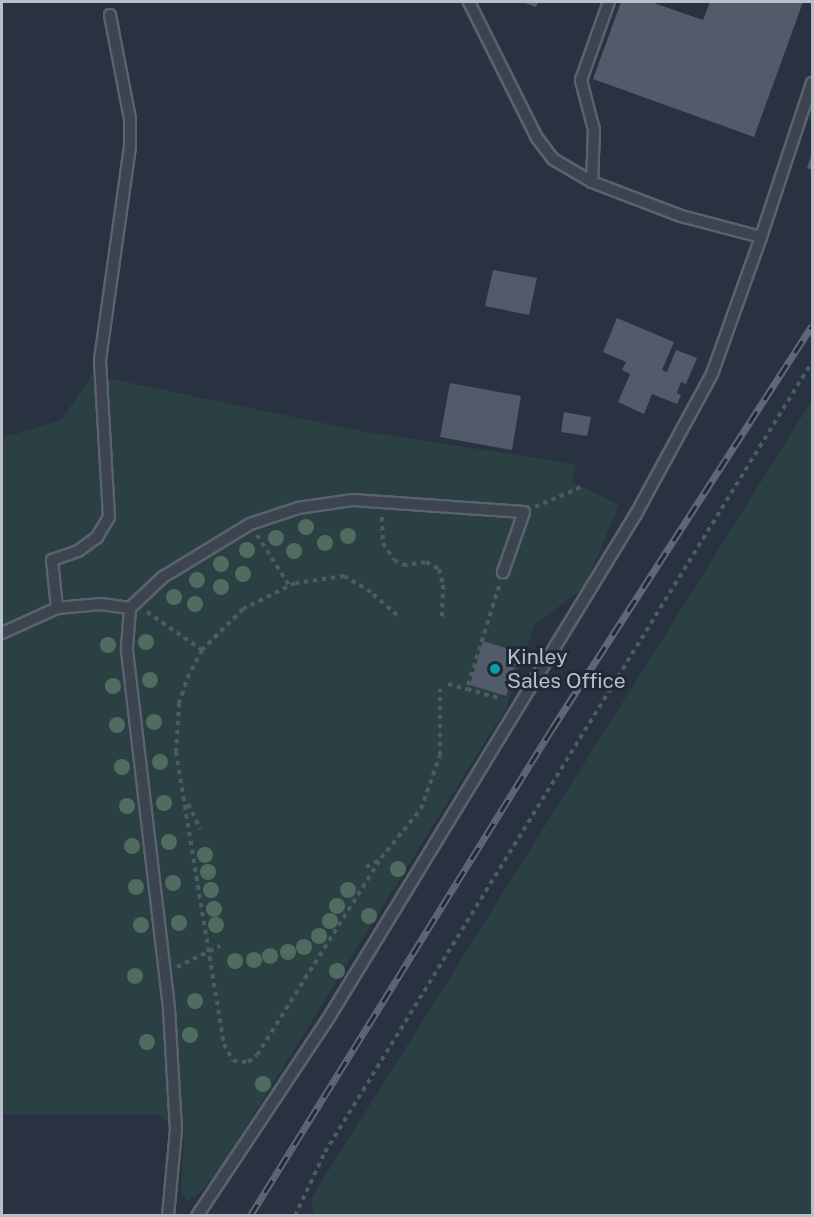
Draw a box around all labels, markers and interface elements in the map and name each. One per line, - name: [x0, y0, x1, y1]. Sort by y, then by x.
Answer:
- place label: Kinley Sales Office: [507, 644, 626, 694]
- marker: Kinley Sales Office: [488, 662, 502, 676]

